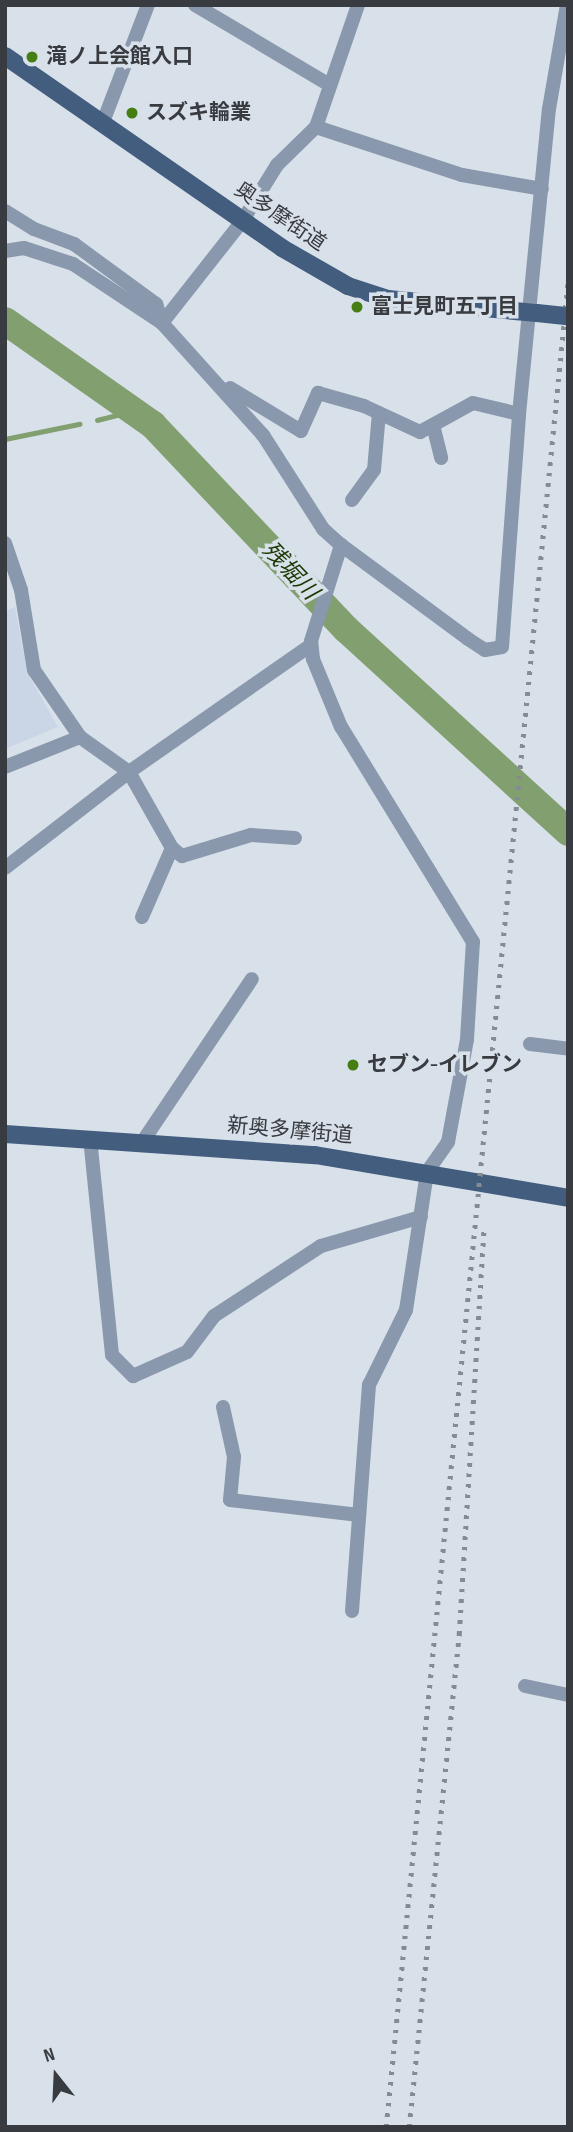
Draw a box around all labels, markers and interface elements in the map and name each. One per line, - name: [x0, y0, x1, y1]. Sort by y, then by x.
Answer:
- place label: 滝ノ上会館入口: [46, 44, 193, 70]
- marker: 滝ノ上会館入口: [24, 49, 40, 65]
- place label: スズキ輪業: [146, 100, 251, 126]
- marker: スズキ輪業: [124, 105, 140, 121]
- street label: 奥多摩街道: [229, 177, 331, 257]
- place label: 富士見町五丁目: [371, 294, 518, 320]
- marker: 富士見町五丁目: [349, 299, 365, 315]
- water label: 残堀川: [256, 536, 324, 606]
- place label: セブン-イレブン: [367, 1052, 522, 1078]
- marker: セブン-イレブン: [345, 1057, 361, 1073]
- street label: 新奥多摩街道: [226, 1113, 354, 1149]
- north arrow: [21, 2041, 91, 2111]
- text: N: [41, 2043, 58, 2068]

